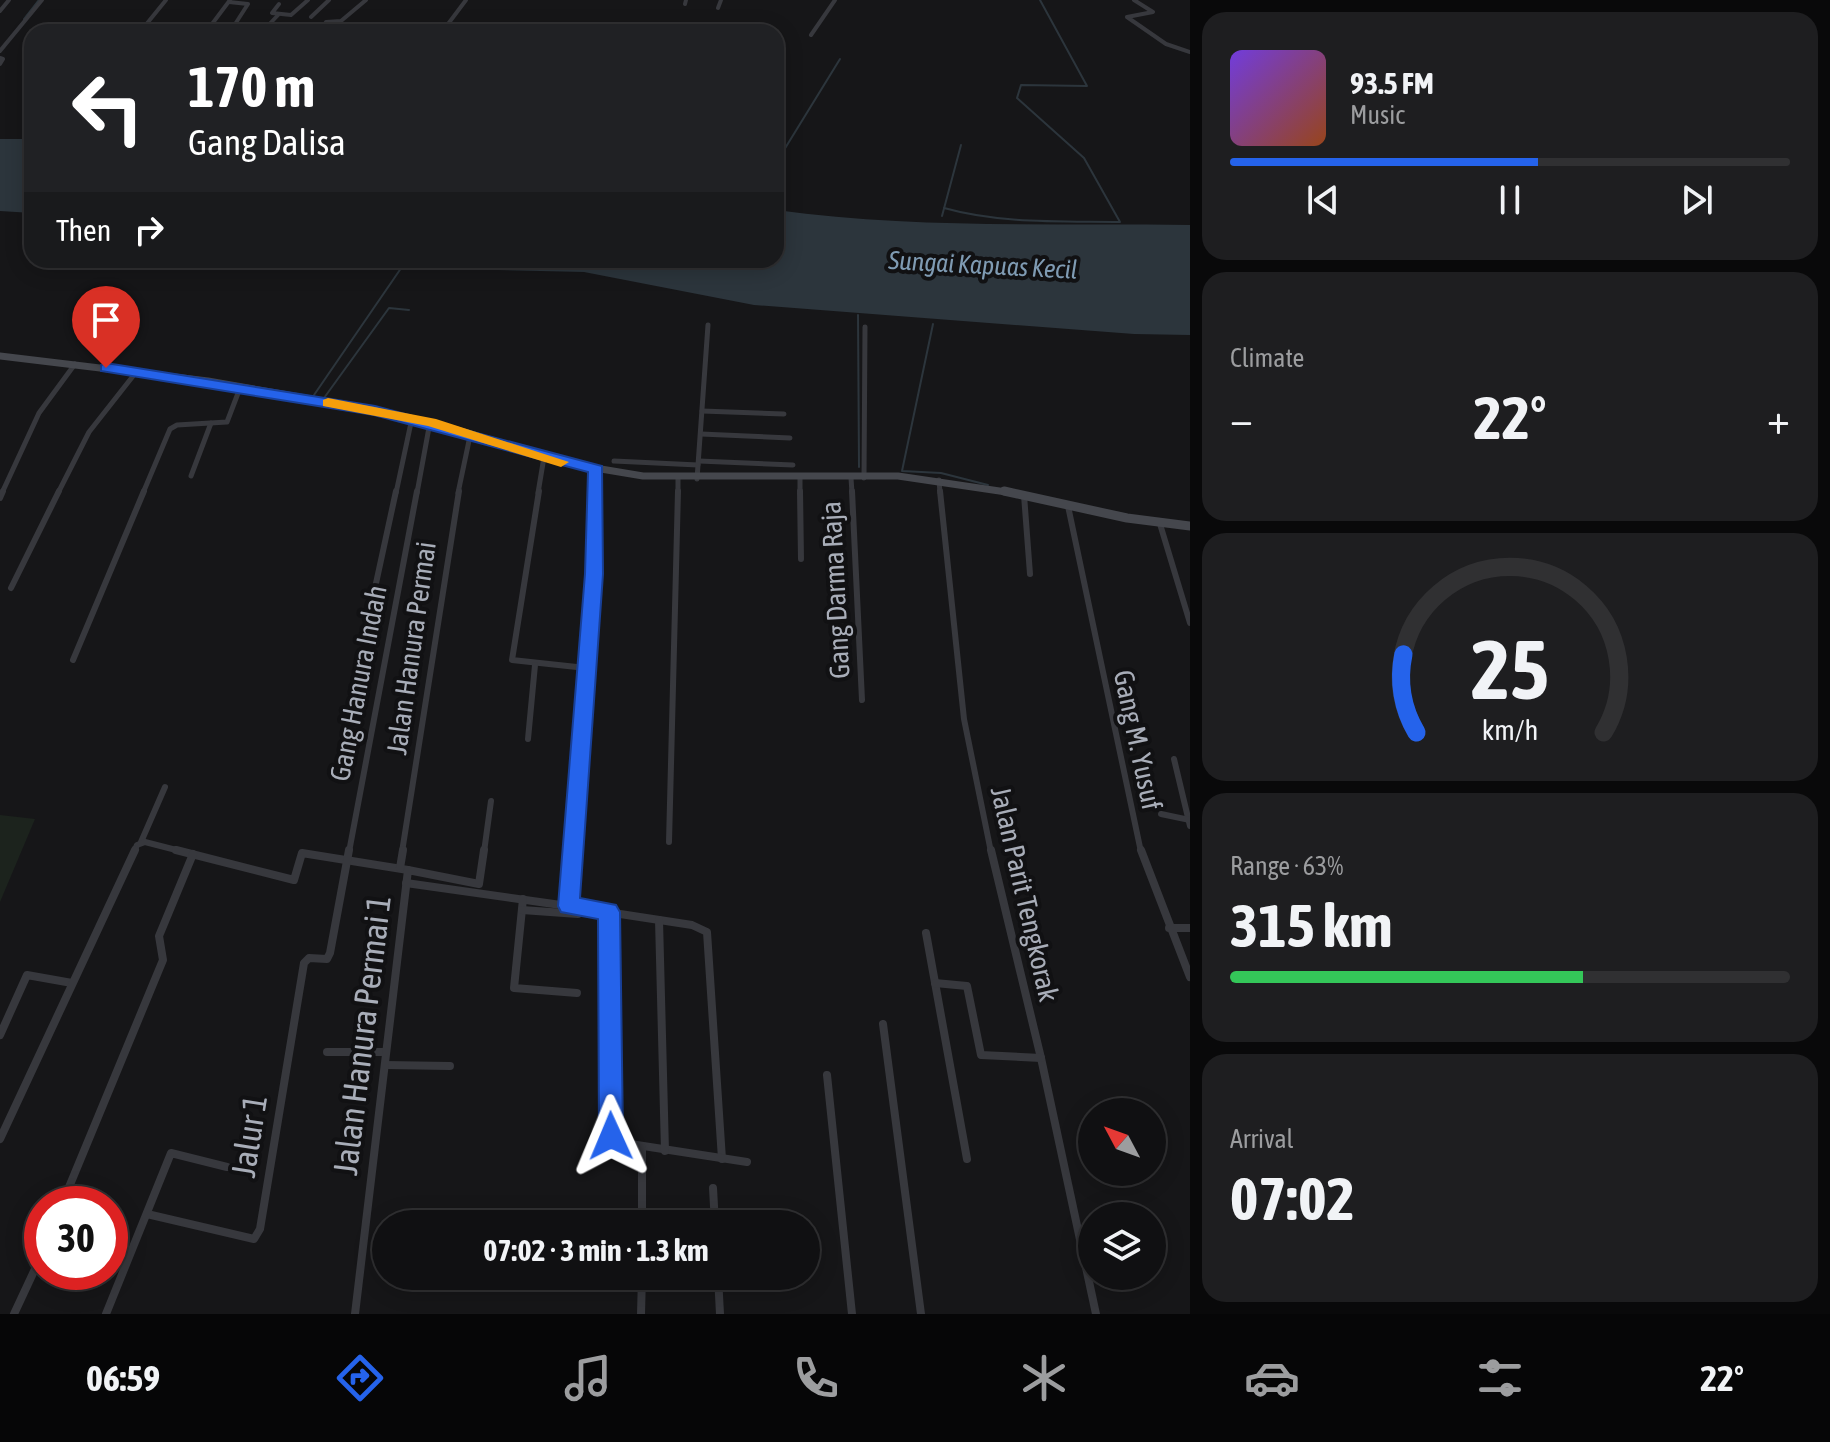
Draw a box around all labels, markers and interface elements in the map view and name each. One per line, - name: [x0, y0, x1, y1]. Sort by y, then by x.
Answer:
- text: 170 m: [188, 55, 315, 119]
- icon: left: [56, 56, 160, 160]
- text: 93.5 FM: [1350, 66, 1434, 100]
- text: Music: [1350, 100, 1405, 130]
- text: Gang Dalisa: [188, 121, 346, 163]
- icon: previous: [1301, 178, 1345, 222]
- icon: pause: [1488, 178, 1532, 222]
- icon: next: [1675, 178, 1719, 222]
- icon: right: [127, 208, 171, 252]
- text: Then: [56, 213, 111, 247]
- water label: Sungai Kapuas Kecil: [887, 245, 1078, 285]
- pin: [72, 286, 140, 368]
- icon: arrive: [84, 298, 128, 342]
- text: Climate: [1230, 343, 1304, 373]
- text: 22°: [1474, 383, 1546, 452]
- text: −: [1230, 393, 1253, 443]
- text: +: [1767, 393, 1790, 443]
- street label: Gang Darma Raja: [814, 500, 856, 680]
- street label: Jalan Hanura Permai: [380, 539, 442, 757]
- street label: Gang Hanura Indah: [323, 582, 393, 784]
- text: 25: [1471, 621, 1549, 717]
- street label: Gang M. Yusuf: [1108, 667, 1168, 813]
- text: km/h: [1482, 713, 1538, 746]
- street label: Jalan Parit Tengkorak: [985, 783, 1065, 1005]
- text: Range · 63%: [1230, 851, 1343, 881]
- text: 315 km: [1230, 891, 1392, 960]
- street label: Jalan Hanura Permai 1: [325, 893, 398, 1177]
- street label: Jalur 1: [223, 1092, 274, 1180]
- position arrow: [569, 1094, 653, 1178]
- north arrow: [1078, 1098, 1166, 1186]
- map controls: [1078, 1098, 1166, 1290]
- text: Arrival: [1230, 1124, 1294, 1154]
- text: 07:02: [1230, 1164, 1355, 1233]
- speed limit sign: 30: [24, 1186, 128, 1290]
- button: layers: [1078, 1202, 1166, 1290]
- text: 07:02 · 3 min · 1.3 km: [483, 1233, 709, 1267]
- icon: directions: [332, 1350, 388, 1406]
- icon: music: [560, 1350, 616, 1406]
- icon: phone: [788, 1350, 844, 1406]
- icon: climate: [1016, 1350, 1072, 1406]
- icon: car: [1244, 1350, 1300, 1406]
- icon: filters: [1472, 1350, 1528, 1406]
- text: 06:59: [86, 1357, 160, 1399]
- text: 22°: [1700, 1357, 1744, 1399]

